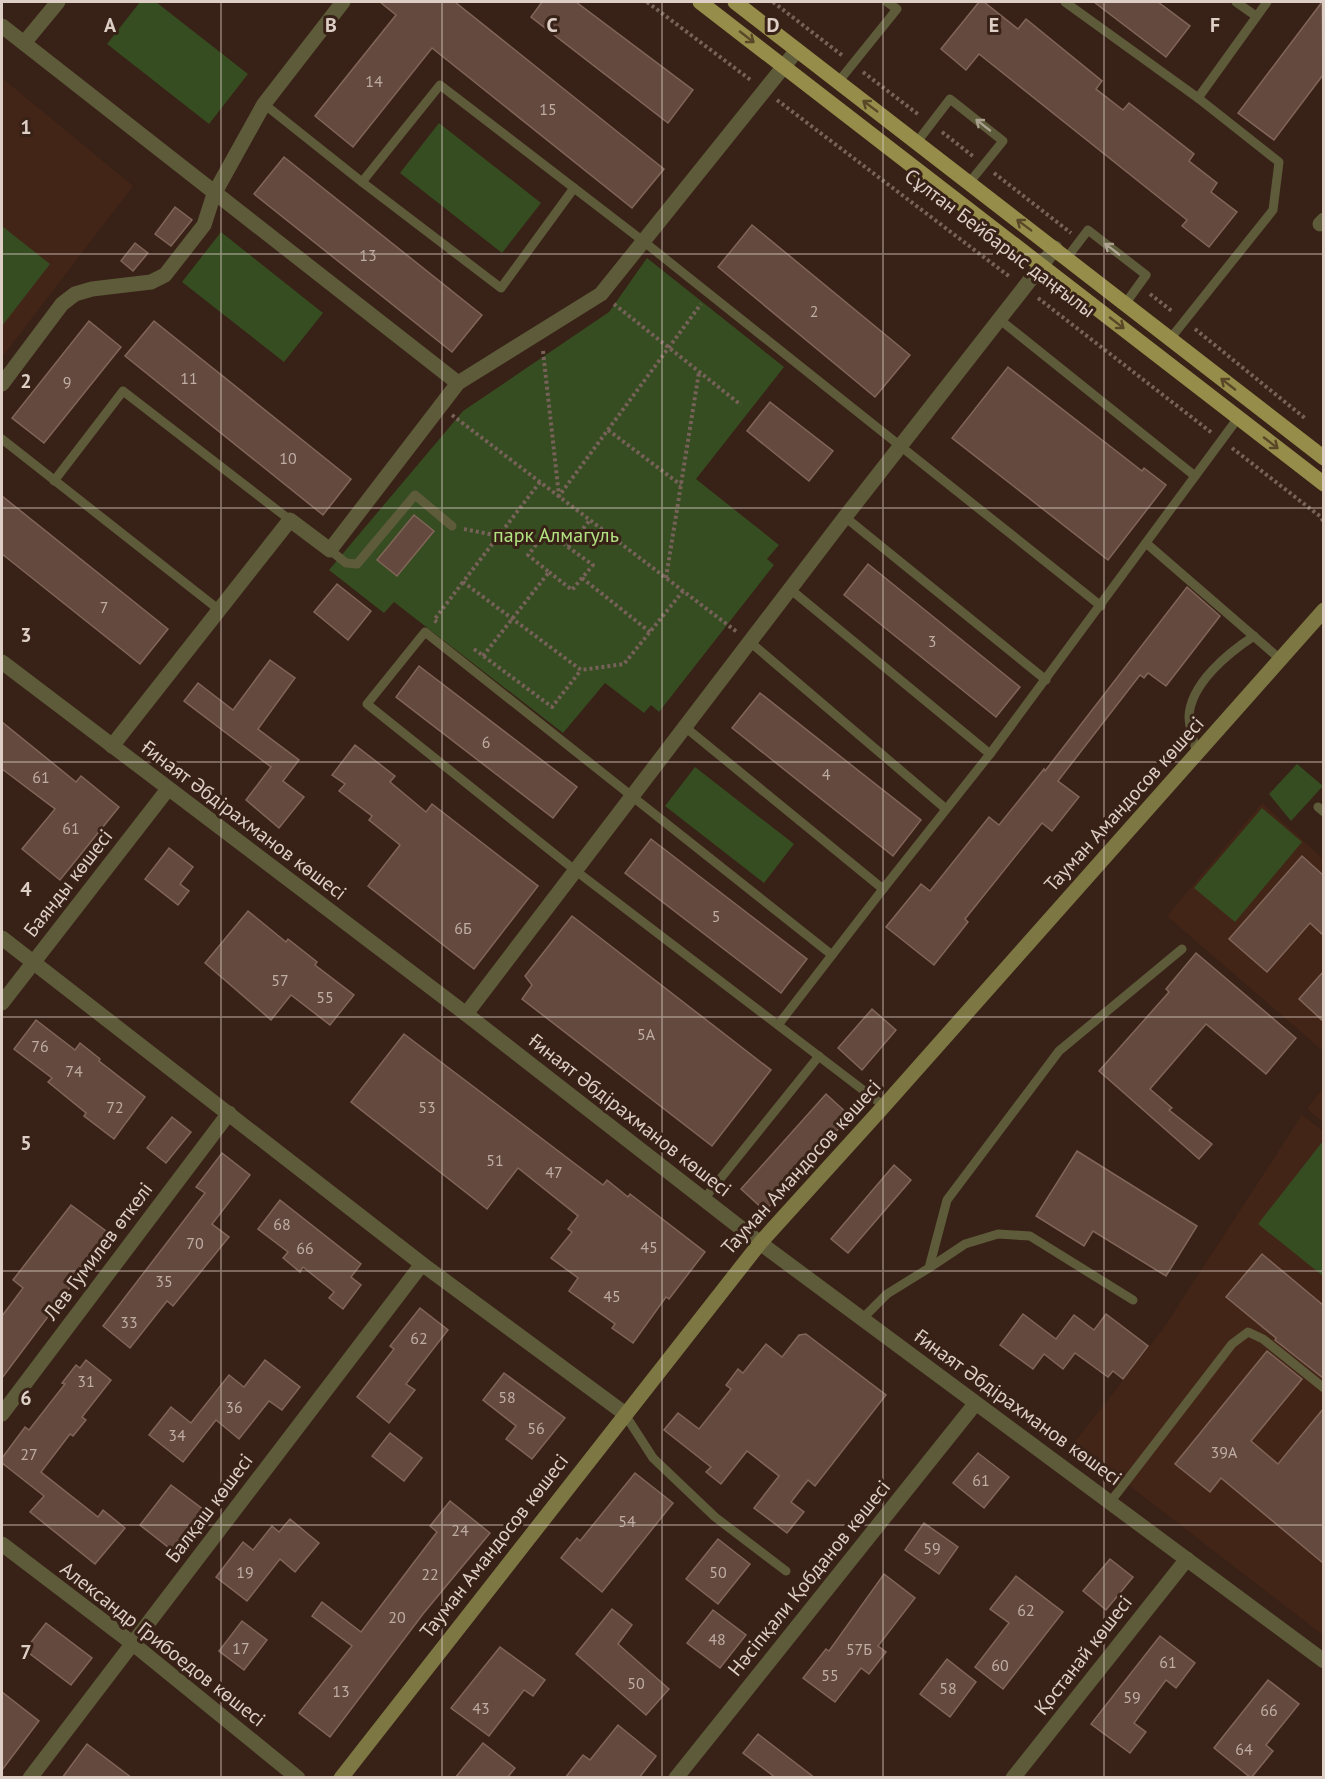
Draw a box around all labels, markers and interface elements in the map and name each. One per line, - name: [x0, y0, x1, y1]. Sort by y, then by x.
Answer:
- text: A: [104, 12, 117, 38]
- text: B: [325, 12, 337, 38]
- text: C: [546, 12, 558, 38]
- text: D: [767, 12, 780, 38]
- text: E: [989, 12, 999, 38]
- text: F: [1210, 12, 1220, 38]
- one-way arrow: [738, 31, 754, 44]
- house number: 14: [365, 71, 383, 91]
- house number: 15: [539, 99, 557, 119]
- one-way arrow: [862, 100, 878, 112]
- text: 1: [20, 114, 32, 140]
- one-way arrow: [975, 119, 991, 132]
- street label: Сұлтан Бейбарыс даңғылы: [899, 163, 1101, 323]
- one-way arrow: [1016, 219, 1032, 232]
- one-way arrow: [1104, 242, 1120, 255]
- house number: 13: [359, 245, 377, 265]
- house number: 2: [810, 301, 818, 321]
- one-way arrow: [1109, 317, 1125, 330]
- text: 2: [20, 368, 32, 394]
- house number: 11: [180, 368, 198, 388]
- house number: 9: [63, 372, 71, 392]
- one-way arrow: [1220, 377, 1236, 390]
- one-way arrow: [1262, 437, 1278, 450]
- house number: 10: [279, 448, 297, 468]
- park label: парк Алмагуль: [493, 522, 619, 548]
- house number: 7: [100, 597, 108, 617]
- text: 3: [20, 622, 32, 648]
- house number: 3: [928, 631, 936, 651]
- street label: Тауман Амандосов көшесі: [1038, 711, 1210, 897]
- house number: 6: [482, 732, 490, 752]
- street label: Ғинаят Әбдірахманов көшесі: [136, 734, 352, 906]
- house number: 4: [822, 764, 831, 784]
- house number: 61: [32, 767, 50, 787]
- house number: 61: [62, 818, 80, 838]
- street label: Баянды көшесі: [18, 824, 118, 942]
- text: 4: [20, 876, 32, 902]
- house number: 5: [712, 906, 720, 926]
- house number: 6Б: [454, 918, 472, 938]
- house number: 57: [271, 970, 289, 990]
- house number: 55: [316, 987, 334, 1007]
- house number: 5А: [637, 1024, 656, 1044]
- street label: Ғинаят Әбдірахманов көшесі: [523, 1028, 737, 1202]
- house number: 76: [31, 1036, 49, 1056]
- house number: 74: [65, 1061, 83, 1081]
- street label: Тауман Амандосов көшесі: [715, 1074, 887, 1260]
- house number: 72: [106, 1097, 124, 1117]
- house number: 53: [418, 1097, 436, 1117]
- text: 5: [20, 1130, 32, 1156]
- house number: 51: [486, 1150, 504, 1170]
- house number: 47: [545, 1162, 563, 1182]
- street label: Лев Гумилев өткелі: [37, 1177, 158, 1326]
- house number: 68: [273, 1214, 291, 1234]
- house number: 70: [186, 1233, 204, 1253]
- house number: 45: [640, 1237, 658, 1257]
- house number: 66: [296, 1238, 314, 1258]
- house number: 35: [155, 1271, 173, 1291]
- house number: 45: [603, 1286, 621, 1306]
- house number: 33: [120, 1312, 138, 1332]
- street label: Ғинаят Әбдірахманов көшесі: [909, 1323, 1127, 1491]
- house number: 62: [410, 1328, 428, 1348]
- house number: 31: [77, 1371, 95, 1391]
- text: 6: [20, 1385, 32, 1411]
- house number: 58: [498, 1387, 516, 1407]
- house number: 36: [225, 1397, 243, 1417]
- house number: 56: [527, 1418, 545, 1438]
- house number: 34: [168, 1425, 186, 1445]
- house number: 39А: [1211, 1442, 1238, 1462]
- house number: 27: [20, 1444, 38, 1464]
- street label: Балқаш көшесі: [159, 1448, 259, 1568]
- street label: Тауман Амандосов көшесі: [414, 1449, 574, 1643]
- house number: 61: [972, 1470, 990, 1490]
- street label: Нәсіпқали Қобданов көшесі: [722, 1475, 896, 1681]
- house number: 54: [618, 1511, 636, 1531]
- house number: 24: [451, 1520, 469, 1540]
- house number: 59: [923, 1538, 941, 1558]
- street label: Александр Грибоедов көшесі: [55, 1556, 271, 1732]
- house number: 19: [236, 1562, 254, 1582]
- house number: 50: [709, 1562, 727, 1582]
- house number: 22: [421, 1564, 439, 1584]
- street label: Қостанай көшесі: [1028, 1590, 1138, 1720]
- house number: 62: [1017, 1600, 1035, 1620]
- house number: 20: [388, 1607, 406, 1627]
- house number: 48: [708, 1629, 726, 1649]
- house number: 17: [232, 1638, 250, 1658]
- text: 7: [20, 1639, 32, 1665]
- house number: 57Б: [846, 1639, 872, 1659]
- house number: 61: [1159, 1652, 1177, 1672]
- house number: 60: [991, 1655, 1009, 1675]
- house number: 55: [821, 1665, 839, 1685]
- house number: 50: [627, 1673, 645, 1693]
- house number: 58: [939, 1678, 957, 1698]
- house number: 13: [332, 1681, 350, 1701]
- house number: 59: [1123, 1687, 1141, 1707]
- house number: 43: [472, 1698, 490, 1718]
- house number: 66: [1260, 1700, 1278, 1720]
- house number: 64: [1235, 1739, 1253, 1759]

